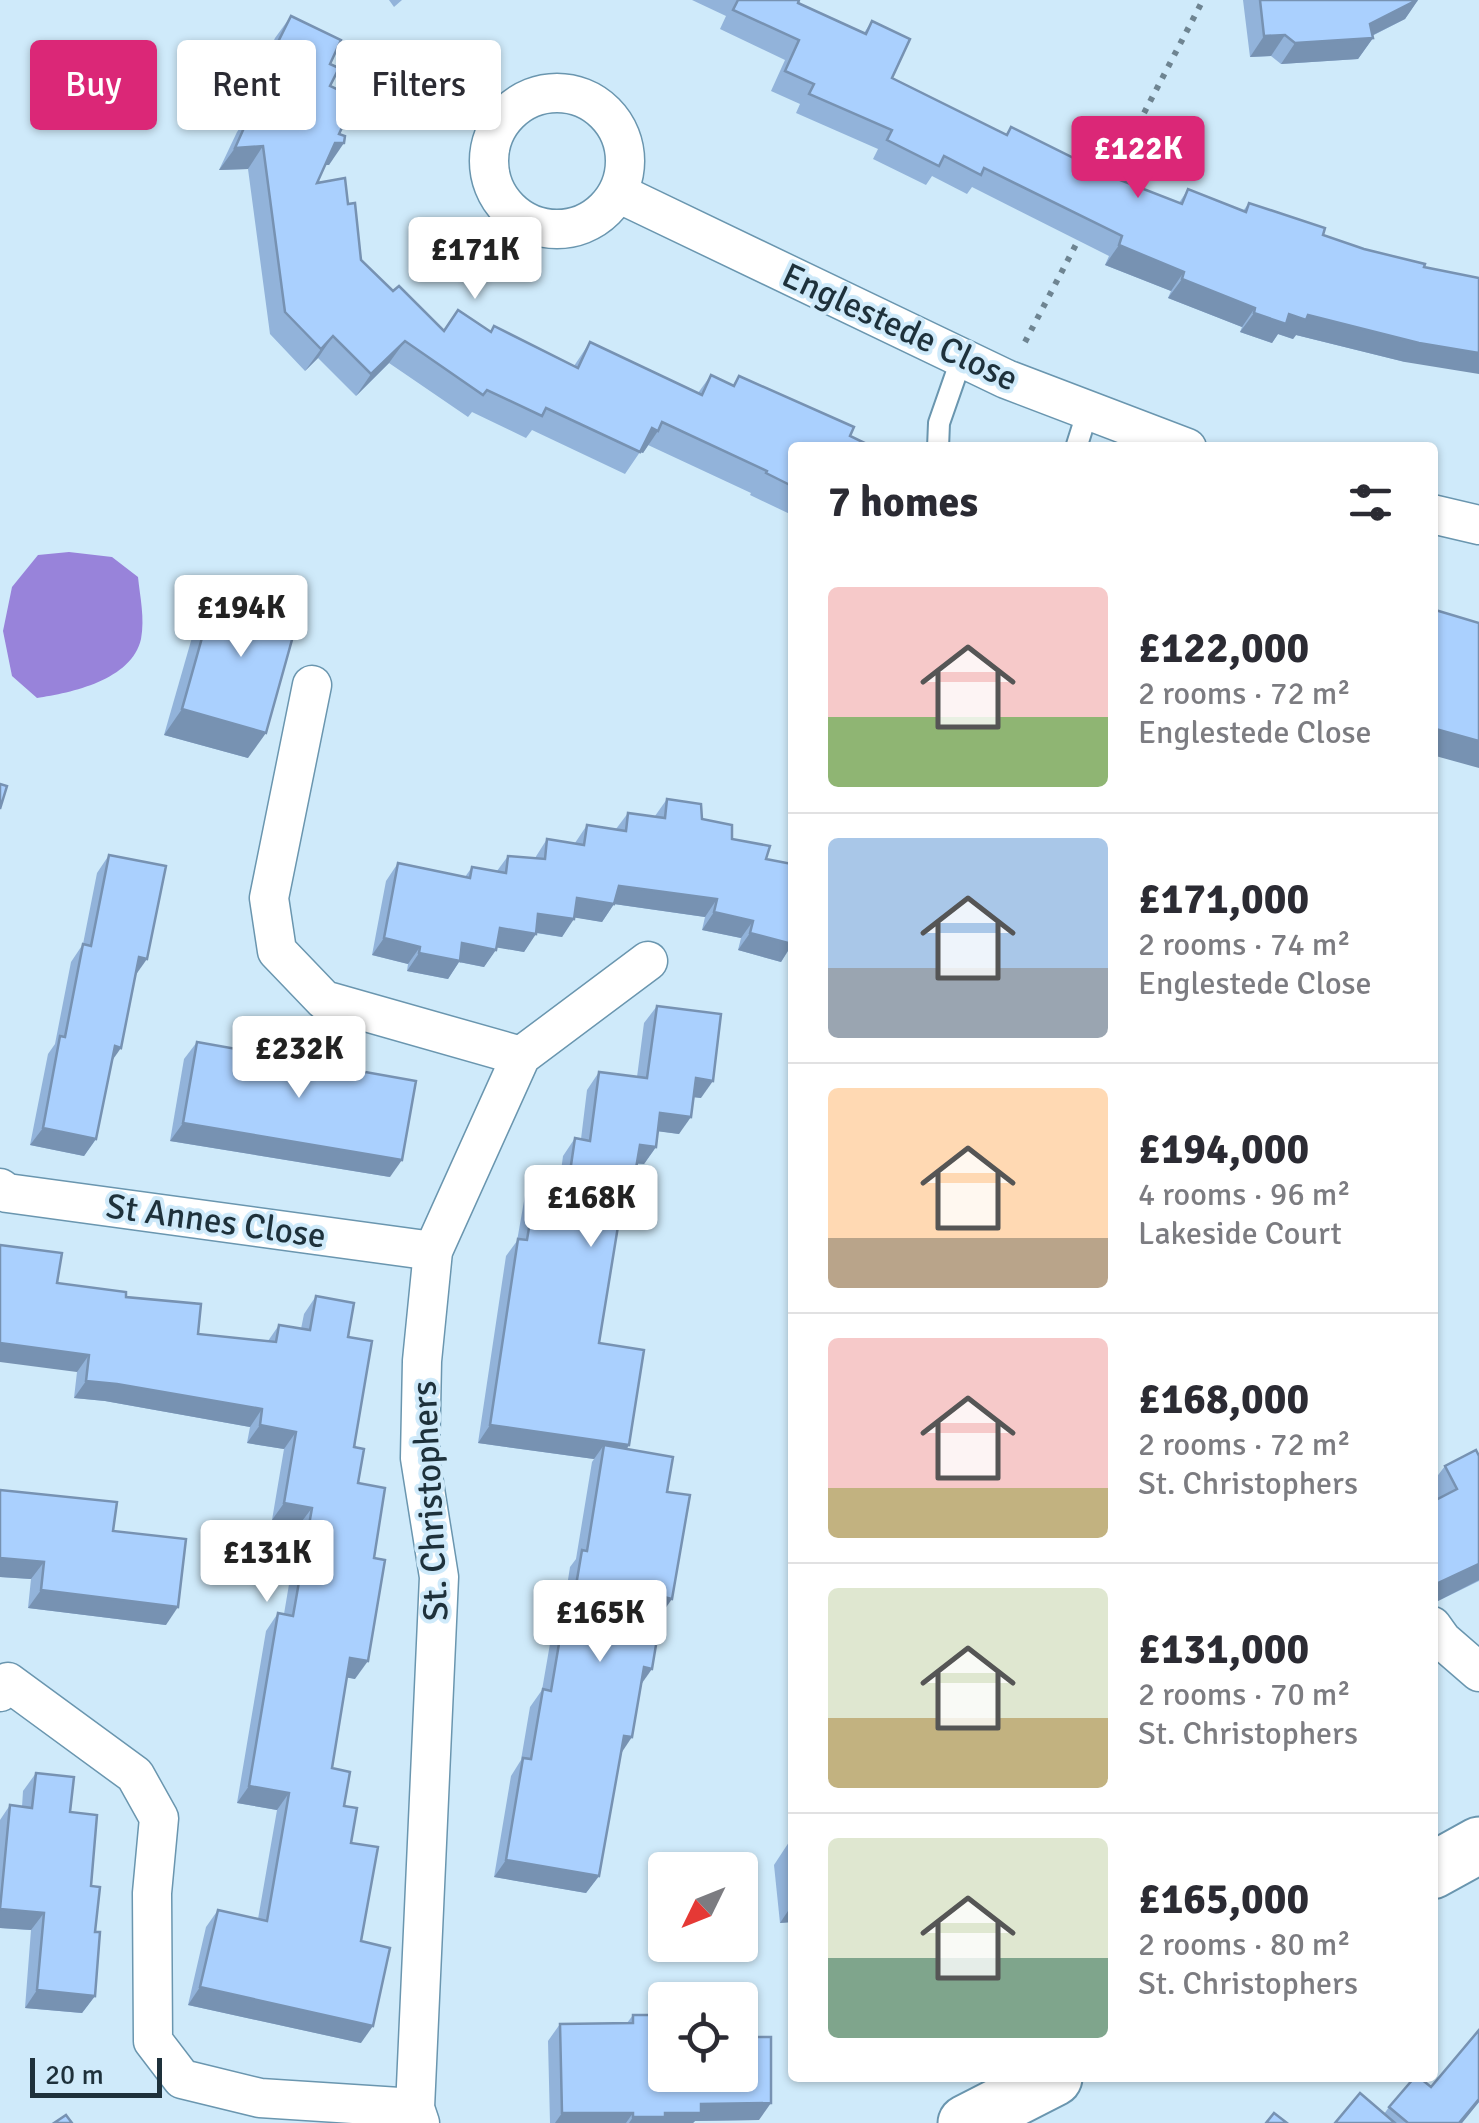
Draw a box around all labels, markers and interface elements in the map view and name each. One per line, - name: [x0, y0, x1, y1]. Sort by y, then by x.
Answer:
- chip: Buy: [30, 40, 157, 130]
- chip: Rent: [177, 40, 316, 130]
- chip: Filters: [336, 40, 501, 130]
- pin: £122K: [1068, 116, 1208, 201]
- text: £122K: [1094, 129, 1182, 168]
- pin: £171K: [405, 217, 545, 302]
- text: £171K: [431, 230, 519, 269]
- street label: Englestede Close: [775, 254, 1025, 400]
- icon: filters: [1343, 475, 1398, 530]
- text: 7 homes: [828, 477, 978, 528]
- pin: £194K: [171, 575, 311, 660]
- text: £194K: [197, 588, 285, 627]
- text: £122,000: [1138, 623, 1309, 674]
- icon: home: [908, 627, 1028, 747]
- text: 2 rooms · 72 m²: [1138, 674, 1351, 713]
- text: Englestede Close: [1138, 713, 1372, 752]
- text: £171,000: [1138, 874, 1309, 925]
- icon: home: [908, 878, 1028, 998]
- text: 2 rooms · 74 m²: [1138, 925, 1351, 964]
- text: Englestede Close: [1138, 964, 1372, 1003]
- pin: £232K: [229, 1016, 369, 1101]
- text: £232K: [255, 1029, 343, 1068]
- text: £194,000: [1138, 1124, 1309, 1175]
- icon: home: [908, 1128, 1028, 1248]
- pin: £168K: [521, 1165, 661, 1250]
- text: 4 rooms · 96 m²: [1138, 1175, 1351, 1214]
- text: £168K: [547, 1178, 635, 1217]
- street label: St Annes Close: [103, 1184, 329, 1258]
- text: Lakeside Court: [1138, 1214, 1342, 1253]
- text: £168,000: [1138, 1374, 1309, 1425]
- icon: home: [908, 1378, 1028, 1498]
- street label: St. Christophers: [402, 1380, 458, 1622]
- text: 2 rooms · 72 m²: [1138, 1425, 1351, 1464]
- text: St. Christophers: [1138, 1464, 1358, 1503]
- pin: £131K: [197, 1520, 337, 1605]
- text: £131K: [223, 1533, 311, 1572]
- pin: £165K: [530, 1580, 670, 1665]
- text: £165K: [556, 1593, 644, 1632]
- text: £131,000: [1138, 1624, 1309, 1675]
- icon: home: [908, 1628, 1028, 1748]
- text: 2 rooms · 70 m²: [1138, 1675, 1351, 1714]
- text: St. Christophers: [1138, 1714, 1358, 1753]
- north arrow: [648, 1852, 758, 1962]
- map controls: [648, 1852, 758, 2092]
- text: £165,000: [1138, 1874, 1309, 1925]
- icon: home: [908, 1878, 1028, 1998]
- text: 2 rooms · 80 m²: [1138, 1925, 1351, 1964]
- text: St. Christophers: [1138, 1964, 1358, 2003]
- button: locate: [648, 1982, 758, 2092]
- scale bar: [30, 2053, 162, 2098]
- text: 20 m: [45, 2058, 104, 2092]

